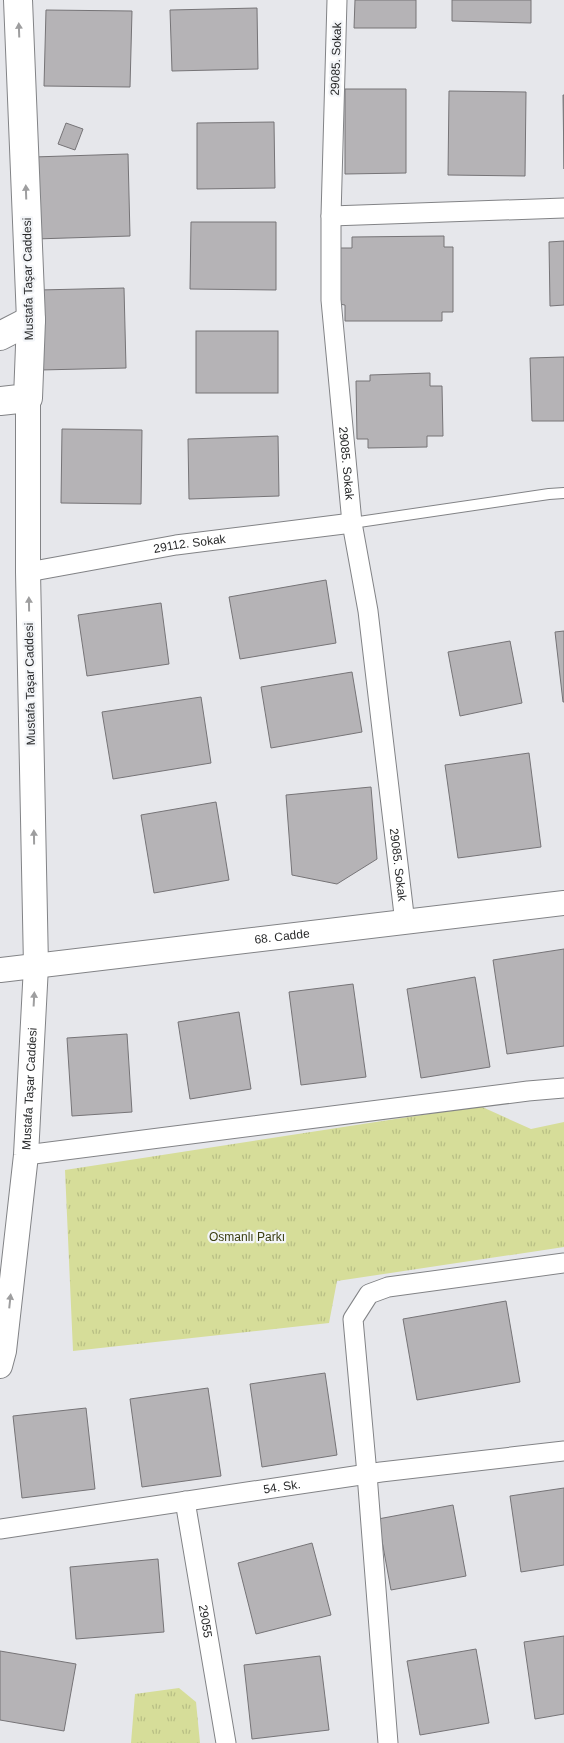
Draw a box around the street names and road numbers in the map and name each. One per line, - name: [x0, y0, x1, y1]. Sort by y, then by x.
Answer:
- street label: 29085. Sokak: [328, 21, 344, 96]
- street label: Mustafa Taşar Caddesi: [20, 218, 36, 340]
- street label: 29085. Sokak: [336, 426, 357, 501]
- street label: 29112. Sokak: [152, 532, 227, 556]
- street label: Mustafa Taşar Caddesi: [22, 623, 38, 745]
- street label: 29085. Sokak: [387, 827, 409, 903]
- street label: 68. Cadde: [254, 926, 311, 947]
- street label: Mustafa Taşar Caddesi: [19, 1027, 40, 1150]
- street label: 54. Sk.: [262, 1477, 301, 1497]
- street label: 29055: [196, 1604, 215, 1639]

